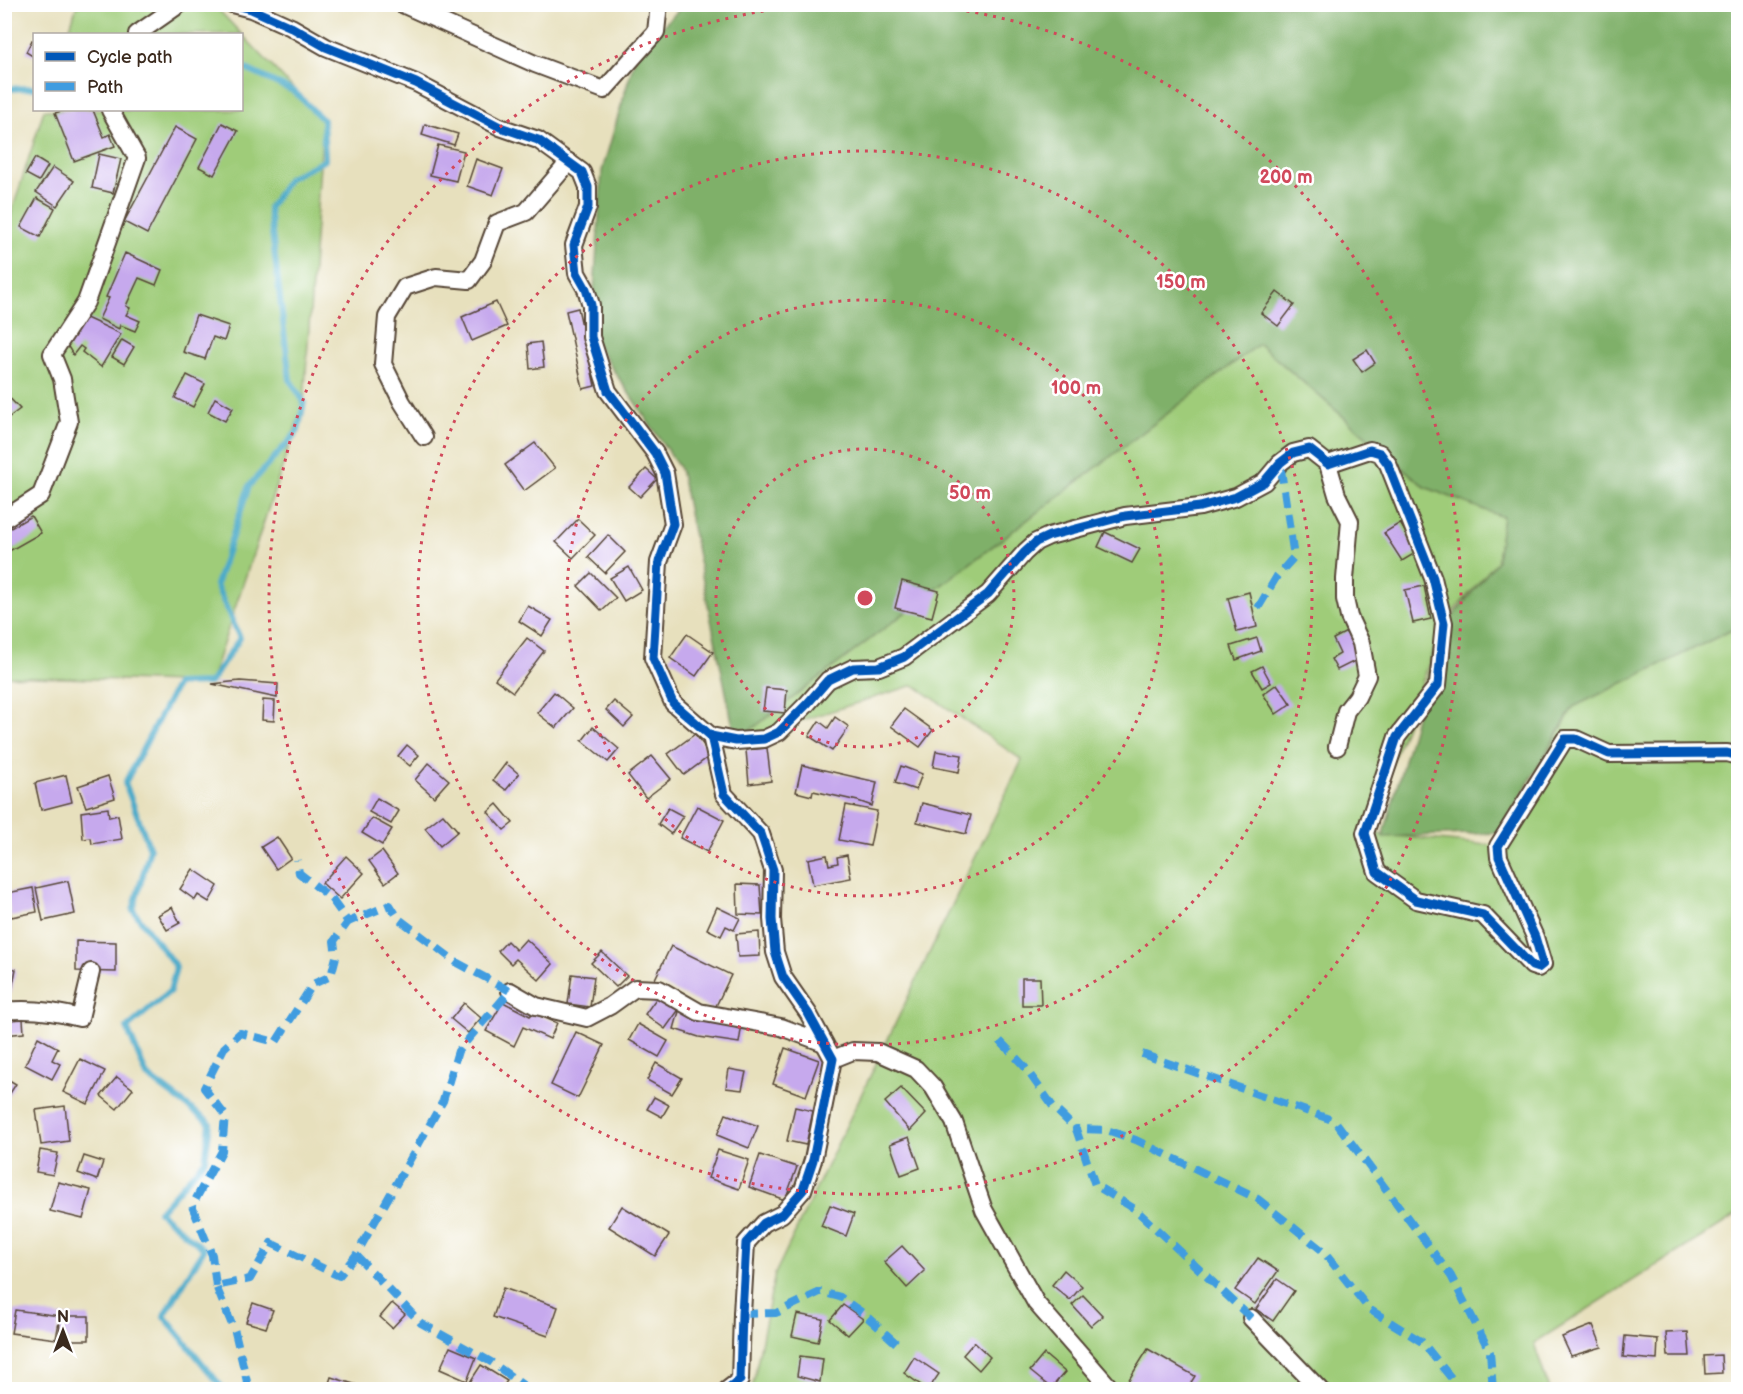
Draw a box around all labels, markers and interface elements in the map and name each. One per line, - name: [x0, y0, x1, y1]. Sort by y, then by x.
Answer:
- legend: [33, 33, 243, 111]
- text: Cycle path: [87, 47, 173, 68]
- text: Path: [87, 77, 123, 98]
- text: 200 m: [1259, 167, 1313, 188]
- text: 150 m: [1156, 272, 1206, 293]
- text: 100 m: [1051, 378, 1101, 399]
- text: 50 m: [949, 483, 991, 504]
- centre of rings: [855, 588, 875, 608]
- north arrow: [33, 1301, 93, 1361]
- text: N: [57, 1308, 69, 1327]

